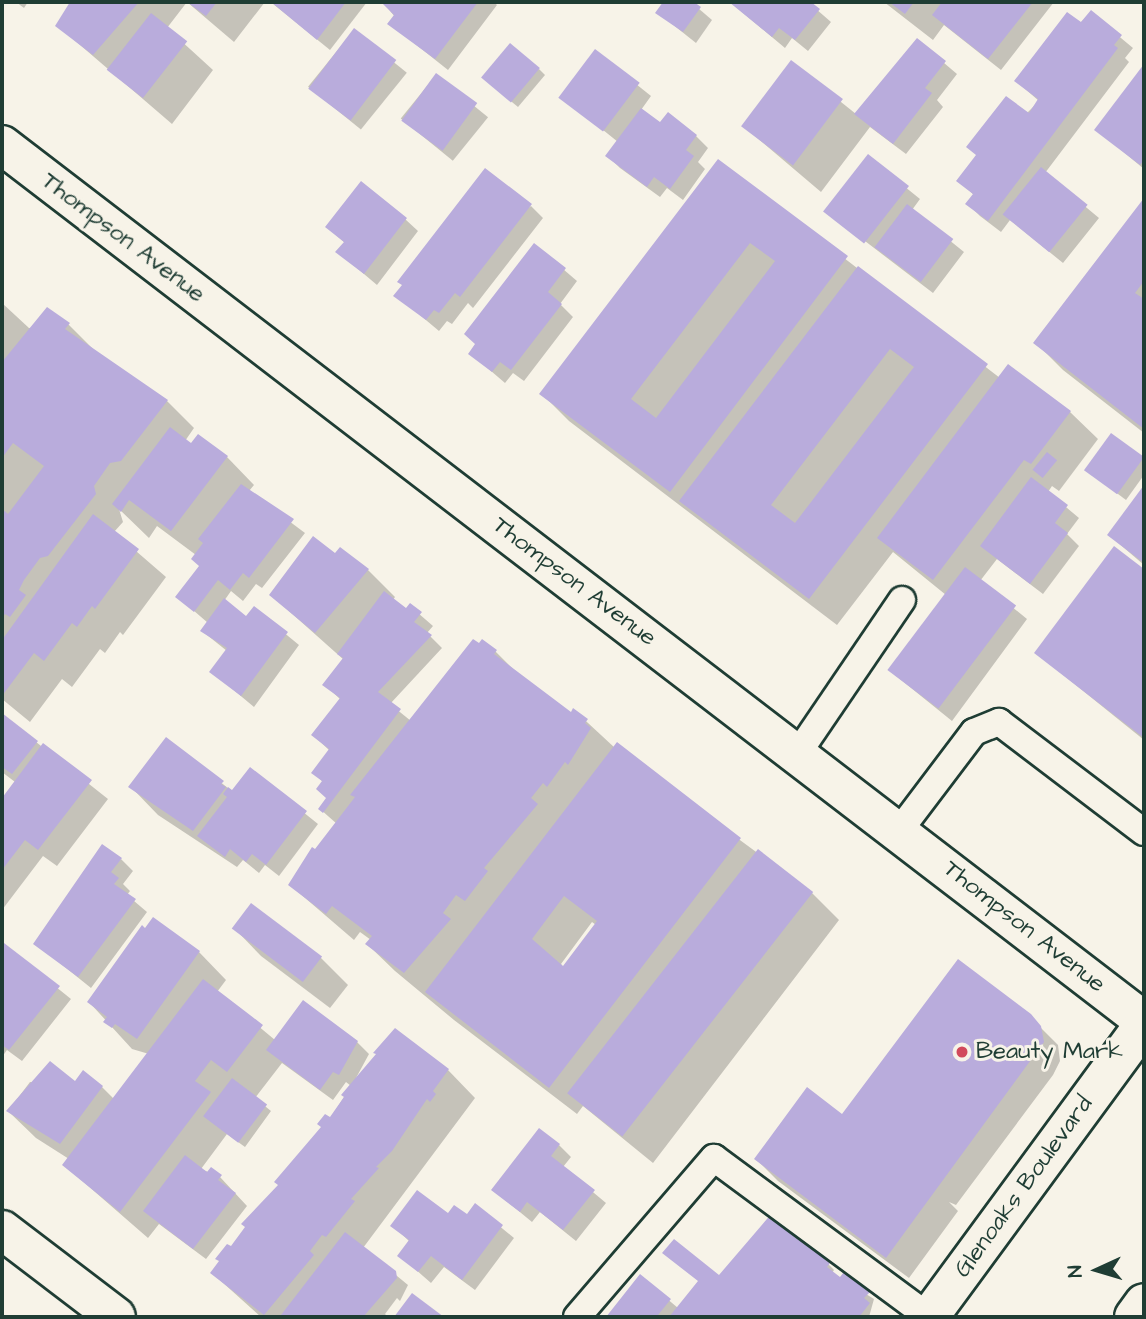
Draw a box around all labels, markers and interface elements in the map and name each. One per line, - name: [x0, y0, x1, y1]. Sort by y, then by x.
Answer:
- street label: Thompson Avenue: [35, 167, 211, 309]
- street label: Thompson Avenue: [486, 511, 662, 653]
- street label: Thompson Avenue: [937, 855, 1111, 999]
- place label: Beauty Mark: [976, 1038, 1123, 1066]
- marker: Beauty Mark: [954, 1044, 970, 1060]
- street label: Glenoaks Boulevard: [949, 1091, 1099, 1283]
- north arrow: [1062, 1235, 1132, 1305]
- text: N: [1062, 1265, 1089, 1278]

